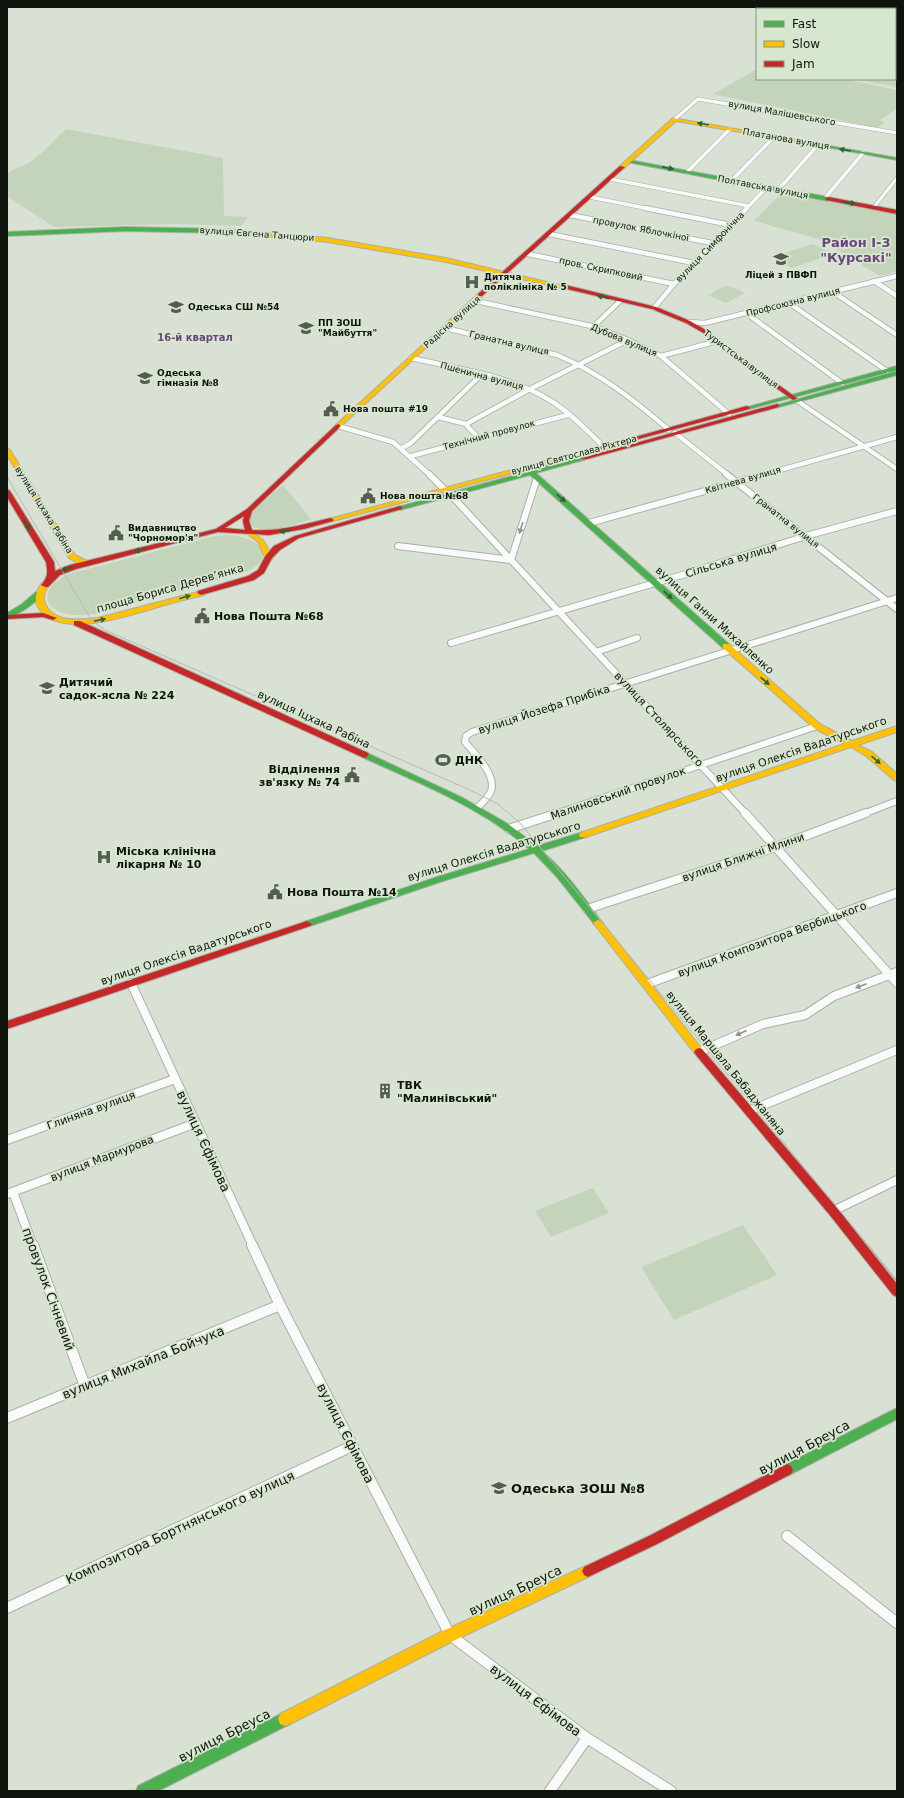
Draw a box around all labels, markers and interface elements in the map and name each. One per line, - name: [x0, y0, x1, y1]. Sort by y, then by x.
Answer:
- legend: [756, 8, 896, 80]
- text: Fast: [792, 17, 816, 31]
- text: Slow: [792, 37, 820, 51]
- text: Jam: [791, 57, 815, 71]
- street label: вулиця Малішевського: [728, 99, 837, 127]
- one-way arrow: [697, 121, 709, 127]
- street label: Платанова вулиця: [742, 126, 830, 152]
- one-way arrow: [839, 147, 851, 153]
- one-way arrow: [662, 166, 674, 172]
- street label: Полтавська вулиця: [717, 173, 809, 201]
- one-way arrow: [844, 200, 856, 206]
- street label: вулиця Симфонічна: [674, 210, 746, 284]
- street label: провулок Яблочкіної: [592, 215, 690, 243]
- street label: вулиця Євгена Танцюри: [199, 225, 315, 243]
- district label: Район І-3 "Курсакі": [820, 235, 892, 265]
- school or university icon: Ліцей з ПВФП: [772, 250, 790, 268]
- street label: пров. Скрипковий: [558, 255, 644, 283]
- place label: Ліцей з ПВФП: [745, 270, 817, 280]
- place label: Дитяча поліклініка № 5: [484, 272, 567, 292]
- hospital icon: Дитяча поліклініка № 5: [463, 273, 481, 291]
- street label: Профсоюзна вулиця: [745, 285, 841, 319]
- one-way arrow: [596, 293, 609, 299]
- street label: Радісна вулиця: [422, 294, 482, 350]
- school or university icon: Одеська СШ №54: [167, 298, 185, 316]
- place label: Одеська СШ №54: [188, 302, 280, 312]
- place label: ПП ЗОШ "Майбуття": [318, 318, 377, 338]
- school or university icon: ПП ЗОШ "Майбуття": [297, 319, 315, 337]
- street label: Дубова вулиця: [589, 322, 659, 358]
- street label: Туристська вулиця: [701, 327, 780, 390]
- street label: Гранатна вулиця: [468, 329, 550, 357]
- district label: 16-й квартал: [157, 332, 233, 343]
- street label: Пшенична вулиця: [439, 360, 525, 392]
- place label: Одеська гімназія №8: [157, 368, 219, 388]
- school or university icon: Одеська гімназія №8: [136, 369, 154, 387]
- public building icon: Нова пошта #19: [322, 400, 340, 418]
- place label: Нова пошта #19: [343, 404, 428, 414]
- street label: Технічний провулок: [441, 418, 537, 452]
- street label: вулиця Святослава Ріхтера: [510, 433, 638, 477]
- street label: Квітнева вулиця: [704, 464, 782, 496]
- street label: вулиця Іцхака Рабіна: [13, 465, 75, 555]
- public building icon: Нова пошта №68: [359, 487, 377, 505]
- place label: Нова пошта №68: [380, 491, 468, 501]
- street label: Гранатна вулиця: [751, 492, 821, 550]
- one-way arrow: [555, 494, 566, 503]
- one-way arrow: [23, 520, 31, 530]
- one-way arrow: [518, 522, 524, 534]
- place label: Видавництво "Чорномор'я": [128, 523, 198, 543]
- public building icon: Видавництво "Чорномор'я": [107, 524, 125, 542]
- one-way arrow: [279, 528, 291, 534]
- street label: Сільська вулиця: [684, 540, 778, 581]
- one-way arrow: [134, 547, 146, 553]
- street label: площа Бориса Деревʼянка: [95, 561, 245, 616]
- street label: вулиця Ганни Михайленко: [653, 564, 777, 677]
- one-way arrow: [61, 567, 73, 573]
- one-way arrow: [663, 590, 673, 599]
- one-way arrow: [179, 594, 191, 600]
- public building icon: Нова Пошта №68: [193, 607, 211, 625]
- place label: Нова Пошта №68: [214, 610, 324, 623]
- one-way arrow: [94, 617, 106, 623]
- street label: вулиця Столярського: [611, 669, 706, 770]
- place label: Дитячий садок-ясла № 224: [59, 676, 175, 702]
- one-way arrow: [760, 676, 770, 685]
- school or university icon: Дитячий садок-ясла № 224: [38, 679, 56, 697]
- street label: вулиця Йозефа Прибіка: [477, 682, 612, 737]
- street label: вулиця Іцхака Рабіна: [255, 688, 372, 751]
- street label: вулиця Олексія Вадатурського: [714, 714, 889, 785]
- sports icon: ДНК: [434, 751, 452, 769]
- place label: ДНК: [455, 754, 483, 767]
- one-way arrow: [871, 755, 881, 765]
- place label: Відділення зв'язку № 74: [259, 763, 340, 789]
- street label: Малиновський провулок: [549, 764, 688, 823]
- public building icon: Відділення зв'язку № 74: [343, 766, 361, 784]
- street label: вулиця Олексія Вадатурського: [406, 819, 582, 884]
- street label: вулиця Ближні Млини: [680, 830, 806, 884]
- place label: Міська клінічна лікарня № 10: [116, 845, 216, 871]
- hospital icon: Міська клінічна лікарня № 10: [95, 848, 113, 866]
- public building icon: Нова Пошта №14: [266, 883, 284, 901]
- place label: Нова Пошта №14: [287, 886, 397, 899]
- street label: вулиця Композитора Вербицького: [676, 899, 869, 980]
- street label: вулиця Олексія Вадатурського: [99, 917, 274, 988]
- one-way arrow: [854, 984, 866, 990]
- street label: вулиця Маршала Бабаджаняна: [663, 989, 788, 1138]
- one-way arrow: [735, 1030, 747, 1037]
- place label: ТВК "Малинівський": [397, 1079, 497, 1105]
- building icon: ТВК "Малинівський": [376, 1082, 394, 1100]
- street label: Глиняна вулиця: [45, 1088, 137, 1133]
- street label: вулиця Єфімова: [173, 1088, 234, 1194]
- street label: вулиця Мармурова: [49, 1133, 156, 1184]
- street label: провулок Січневий: [19, 1226, 78, 1353]
- street label: вулиця Михайла Бойчука: [60, 1323, 226, 1402]
- street label: вулиця Єфімова: [314, 1381, 377, 1486]
- street label: вулиця Бреуса: [756, 1417, 852, 1478]
- street label: Композитора Бортнянського вулиця: [64, 1468, 297, 1587]
- school or university icon: Одеська ЗОШ №8: [490, 1479, 508, 1497]
- place label: Одеська ЗОШ №8: [511, 1481, 645, 1496]
- street label: вулиця Бреуса: [466, 1562, 564, 1619]
- street label: вулиця Єфімова: [487, 1661, 584, 1740]
- street label: вулиця Бреуса: [176, 1706, 273, 1765]

